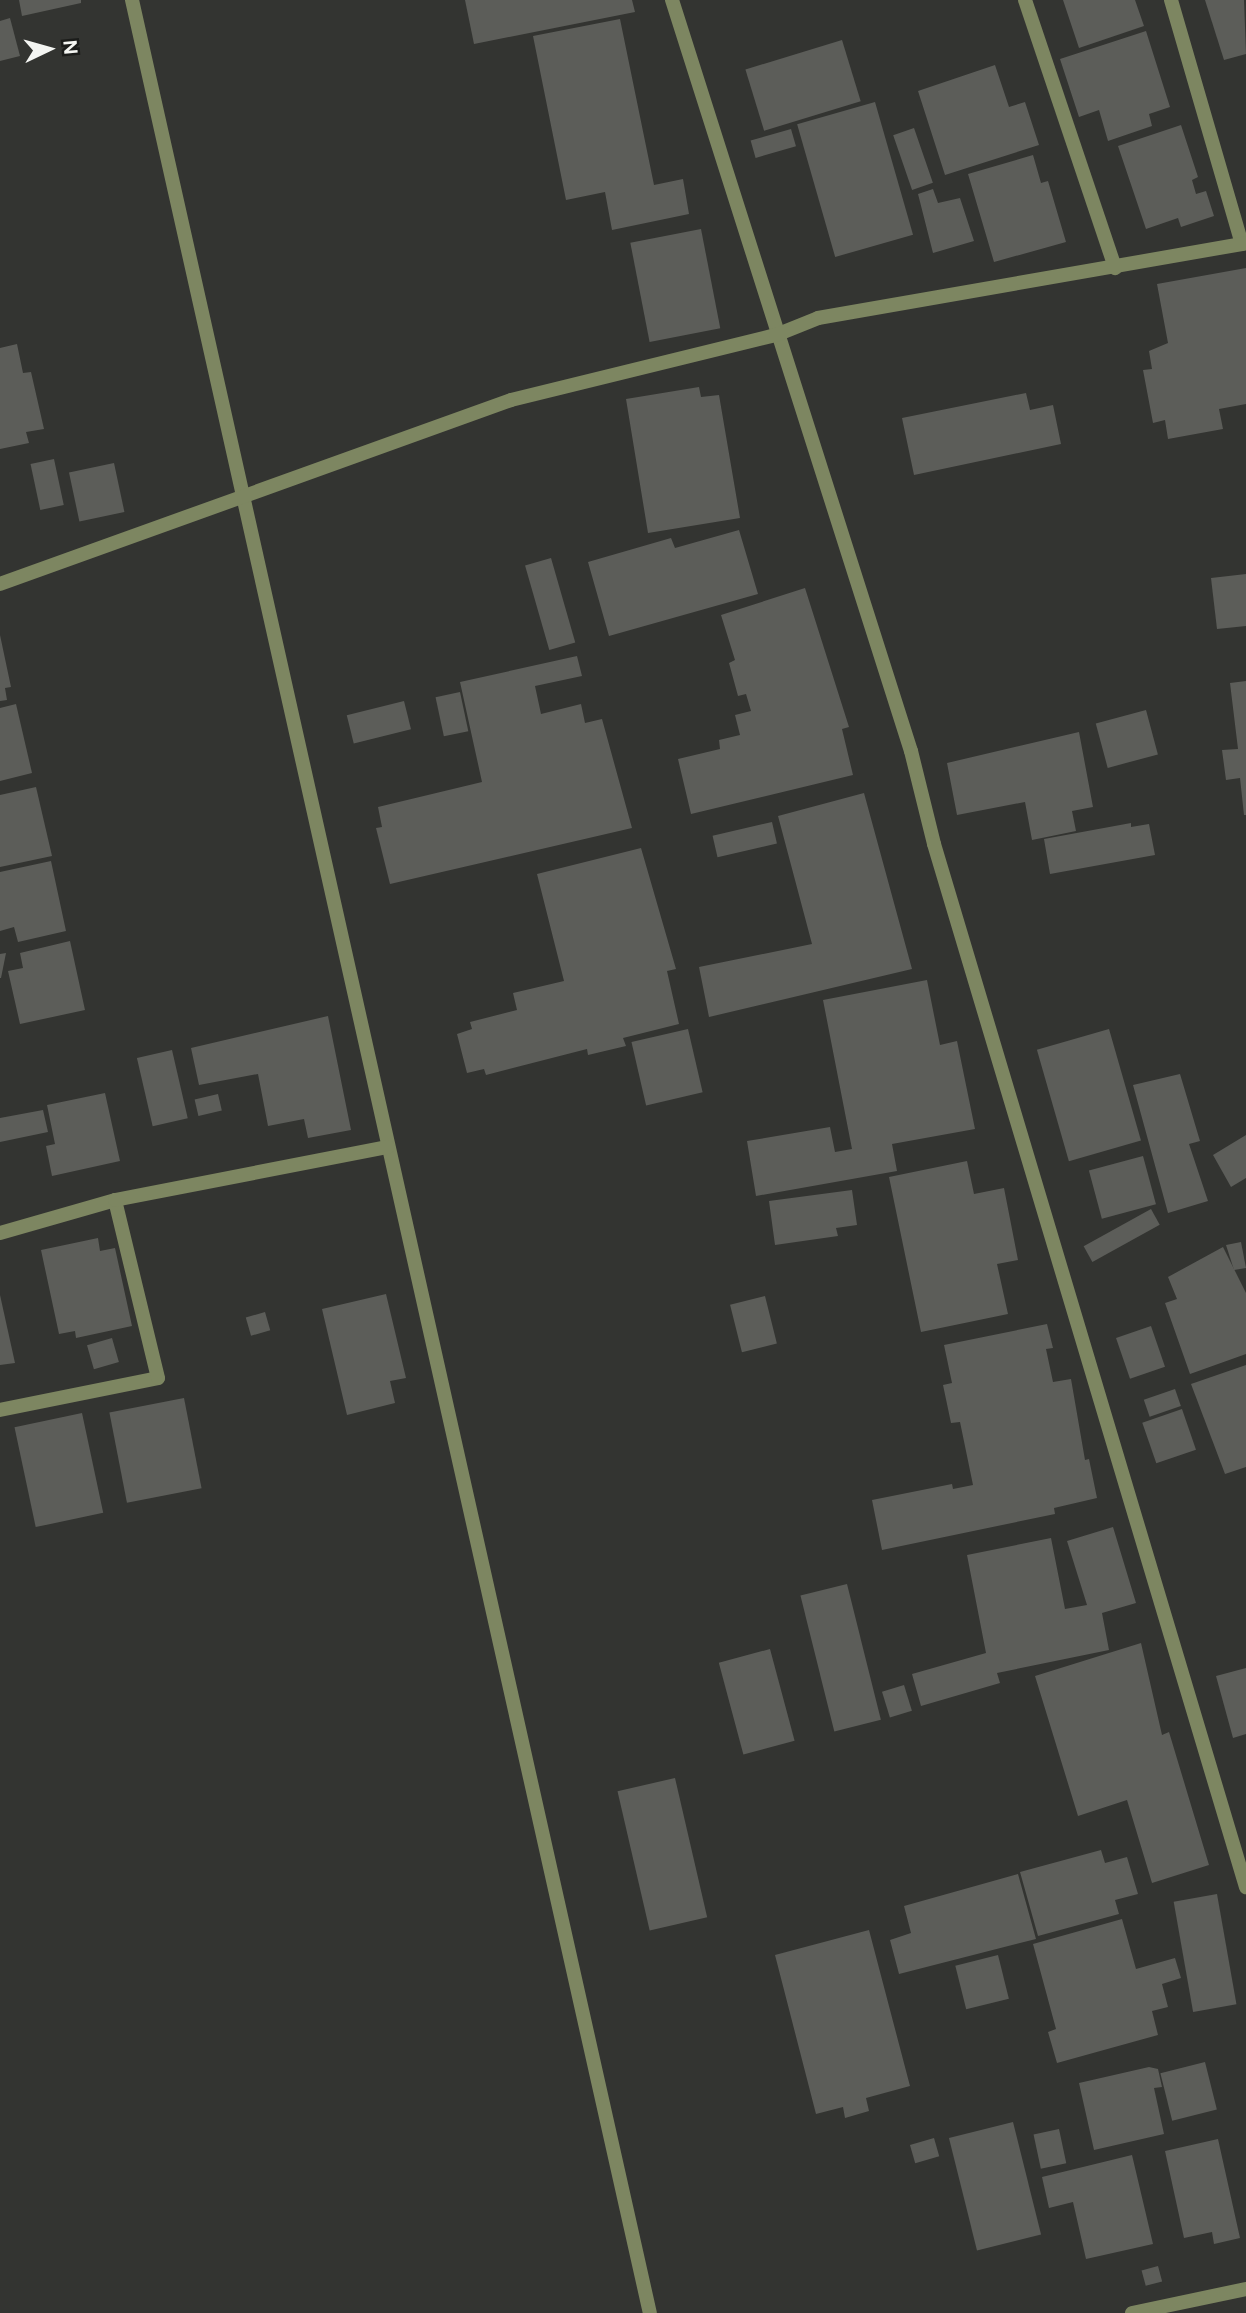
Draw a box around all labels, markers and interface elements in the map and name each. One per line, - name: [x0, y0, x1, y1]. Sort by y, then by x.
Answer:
- north arrow: [14, 14, 84, 84]
- text: N: [58, 39, 83, 55]

